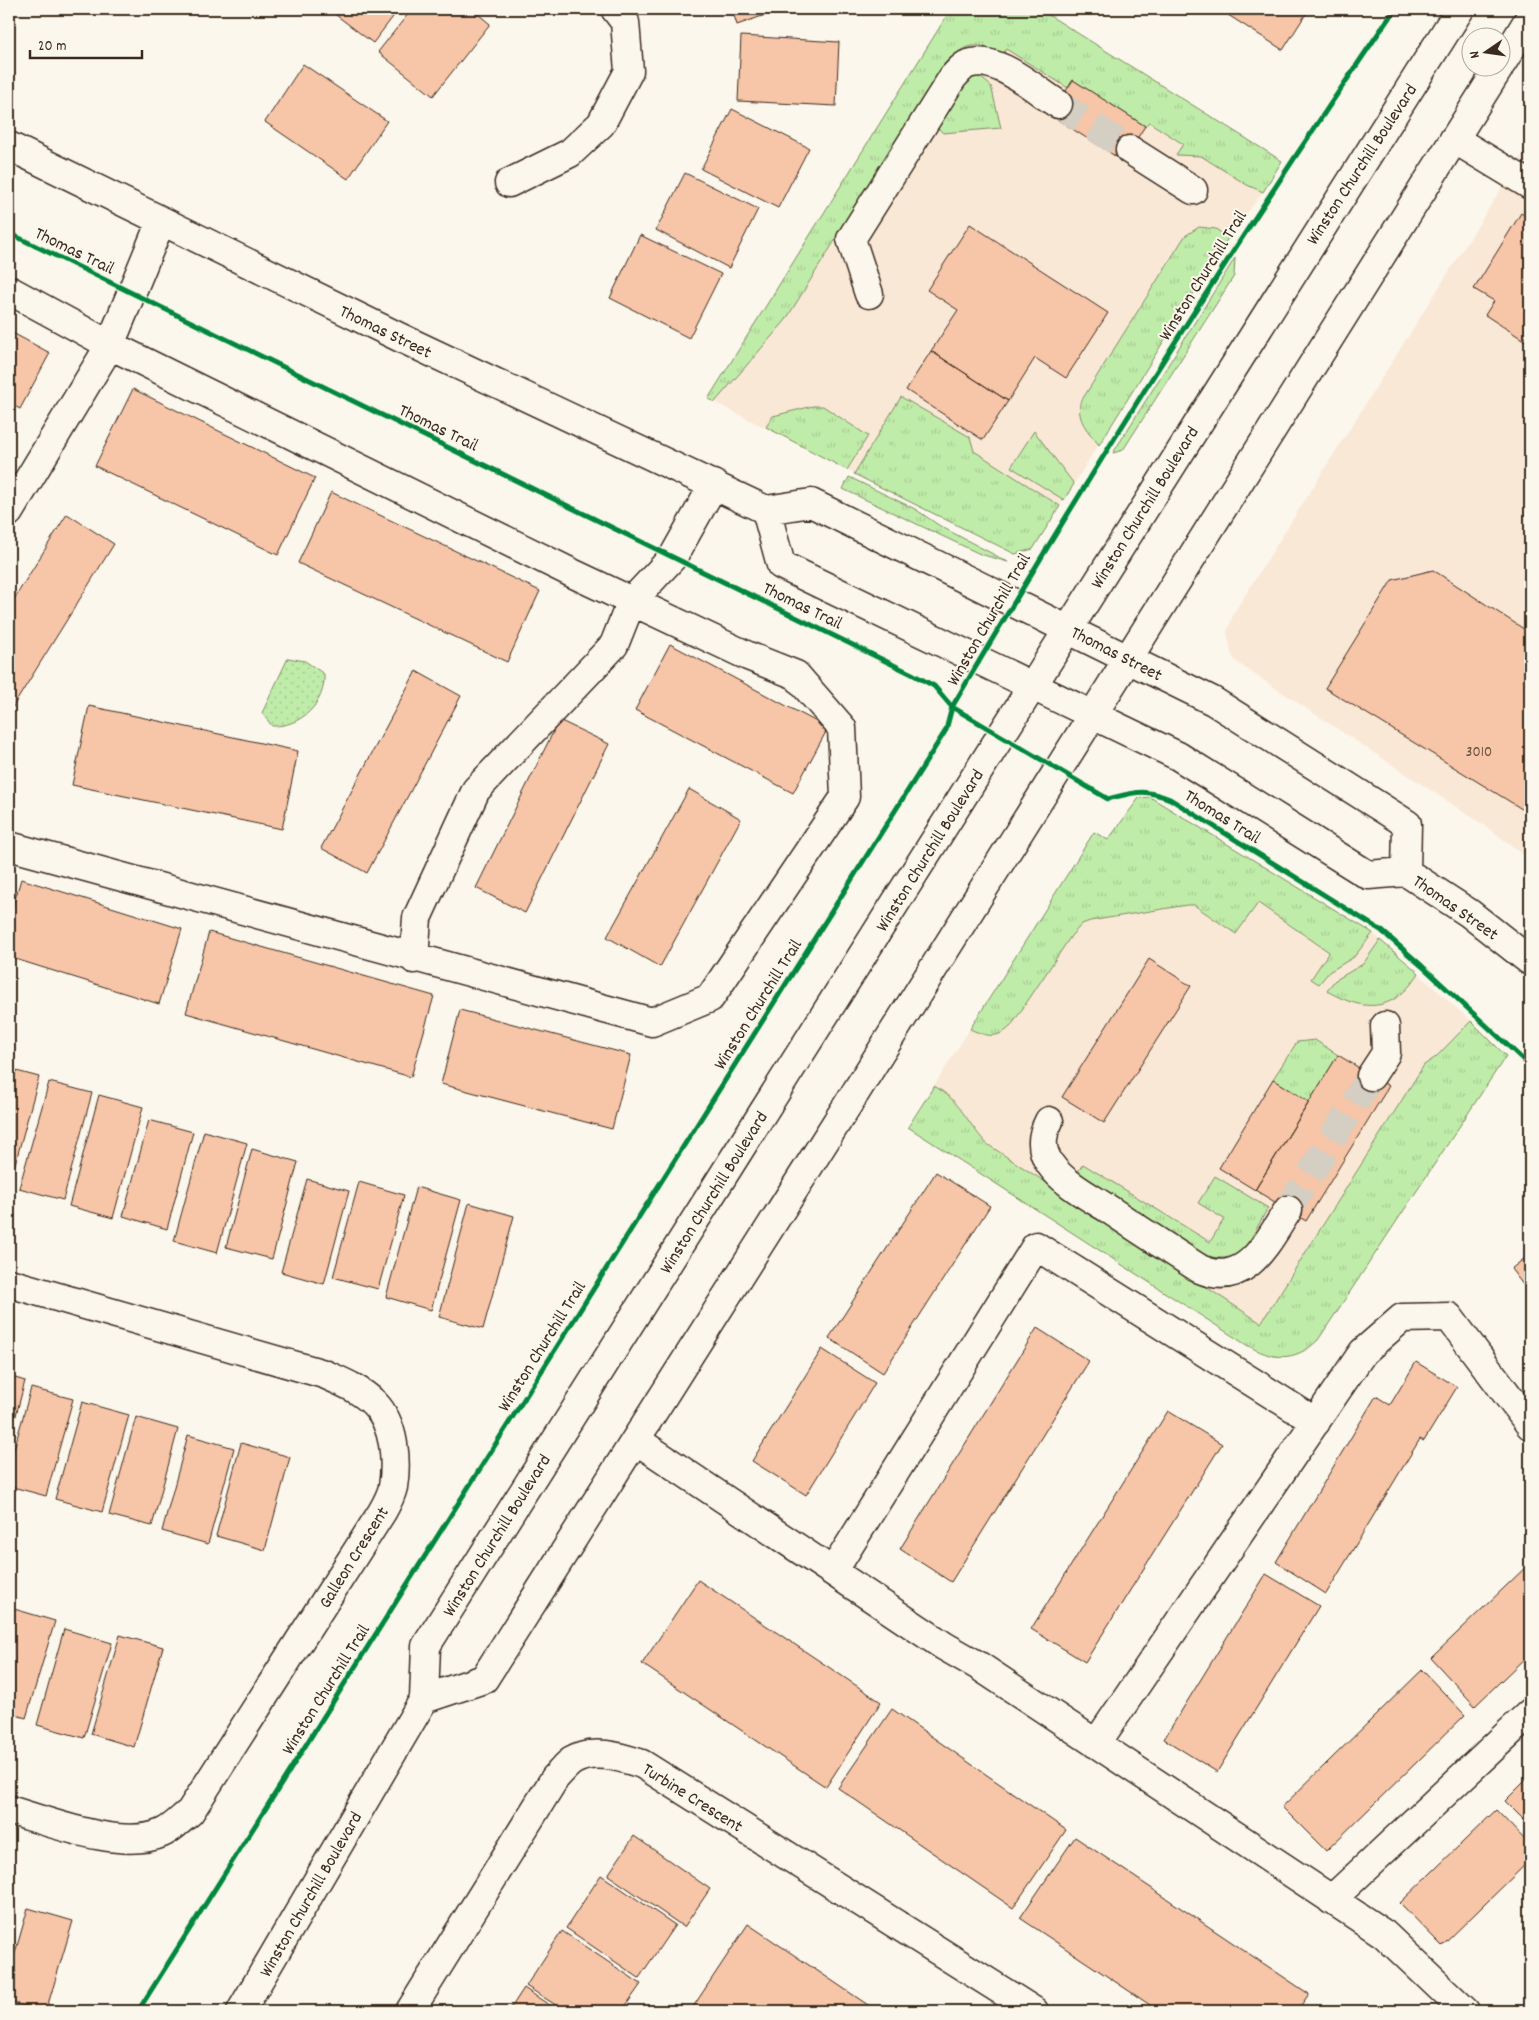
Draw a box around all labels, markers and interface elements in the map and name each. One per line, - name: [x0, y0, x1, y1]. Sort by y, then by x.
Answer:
- scale bar: [30, 28, 142, 60]
- north arrow: [1462, 28, 1512, 78]
- text: 20 m: [38, 36, 66, 58]
- text: N: [1465, 49, 1486, 60]
- street label: Winston Churchill Boulevard: [1302, 80, 1425, 251]
- street label: Winston Churchill Trail: [1154, 206, 1255, 346]
- street label: Thomas Trail: [30, 222, 119, 283]
- street label: Thomas Street: [335, 300, 436, 366]
- street label: Thomas Trail: [394, 399, 483, 460]
- street label: Winston Churchill Boulevard: [1086, 422, 1206, 594]
- street label: Winston Churchill Trail: [942, 549, 1039, 691]
- street label: Thomas Trail: [758, 577, 847, 638]
- street label: Thomas Street: [1066, 621, 1166, 689]
- house number: 3010: [1466, 742, 1492, 764]
- street label: Winston Churchill Boulevard: [871, 765, 991, 937]
- street label: Thomas Trail: [1179, 785, 1265, 852]
- street label: Thomas Street: [1407, 870, 1503, 948]
- street label: Winston Churchill Trail: [709, 935, 810, 1075]
- street label: Winston Churchill Boulevard: [655, 1107, 775, 1279]
- street label: Winston Churchill Trail: [493, 1277, 594, 1417]
- street label: Winston Churchill Boulevard: [438, 1450, 558, 1622]
- street label: Galleon Crescent: [314, 1502, 397, 1614]
- street label: Winston Churchill Trail: [277, 1620, 378, 1760]
- street label: Turbine Crescent: [637, 1758, 747, 1840]
- street label: Winston Churchill Boulevard: [255, 1808, 370, 1983]

